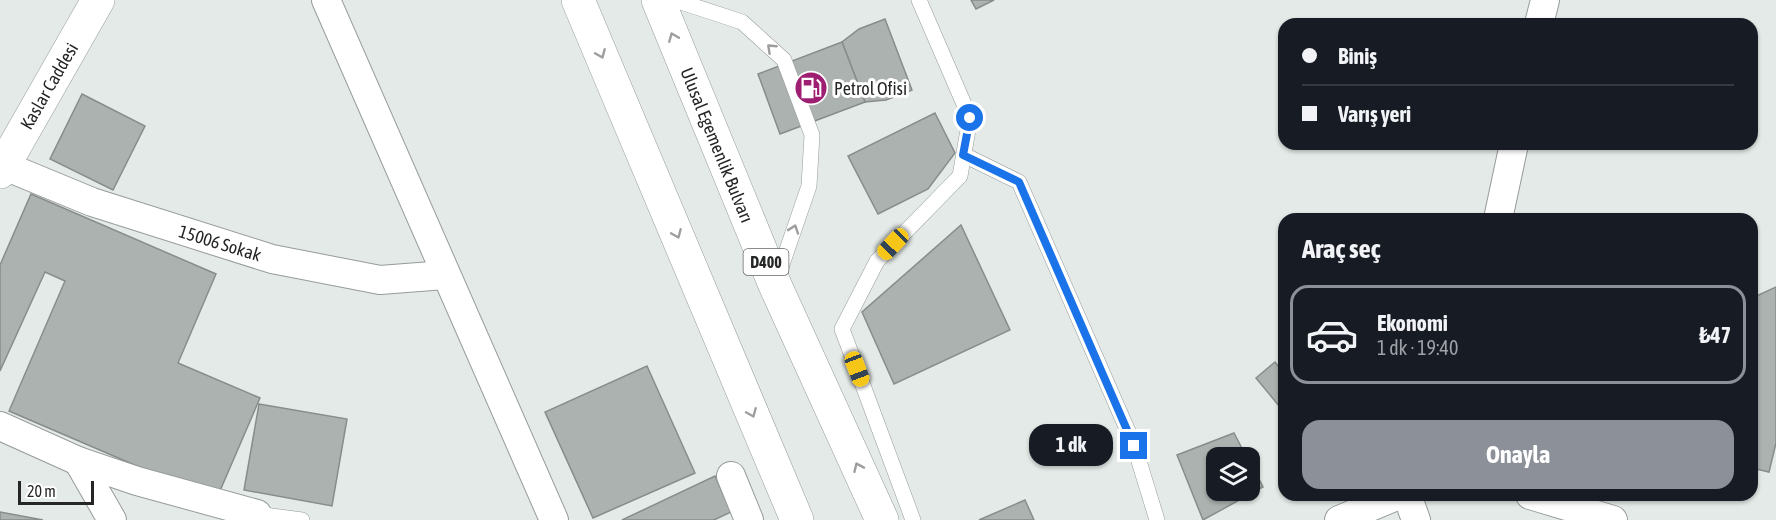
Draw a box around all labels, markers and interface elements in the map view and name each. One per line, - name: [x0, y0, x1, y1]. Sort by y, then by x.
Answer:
- one-way arrow: [668, 32, 680, 43]
- street label: Kaslar Caddesi: [16, 39, 82, 133]
- text: Biniş: [1338, 43, 1377, 69]
- one-way arrow: [767, 44, 777, 55]
- one-way arrow: [594, 48, 606, 59]
- street label: Ulusal Egemenlik Bulvarı: [676, 64, 758, 226]
- fuel station icon: Petrol Ofisi: [793, 70, 829, 106]
- place label: Petrol Ofisi: [834, 78, 907, 99]
- text: Varış yeri: [1338, 101, 1411, 127]
- route start: [956, 104, 983, 131]
- street label: 15006 Sokak: [176, 221, 264, 265]
- one-way arrow: [786, 224, 799, 235]
- car: [874, 225, 912, 263]
- one-way arrow: [669, 227, 681, 238]
- text: Araç seç: [1302, 233, 1381, 264]
- road number: D400: [744, 249, 789, 275]
- icon: car: [1305, 308, 1359, 362]
- text: Ekonomi: [1377, 310, 1448, 336]
- text: ₺47: [1699, 322, 1731, 348]
- text: 1 dk · 19:40: [1377, 336, 1458, 359]
- car: [842, 349, 872, 389]
- one-way arrow: [745, 407, 757, 418]
- button: Onayla: [1302, 420, 1734, 489]
- callout: 1 dk: [1029, 425, 1113, 467]
- route end: [1120, 432, 1147, 459]
- text: 1 dk: [1056, 433, 1086, 456]
- map controls: [1206, 447, 1260, 501]
- button: layers: [1206, 447, 1260, 501]
- one-way arrow: [853, 462, 865, 473]
- scale bar: [18, 478, 94, 506]
- text: 20 m: [27, 482, 56, 500]

